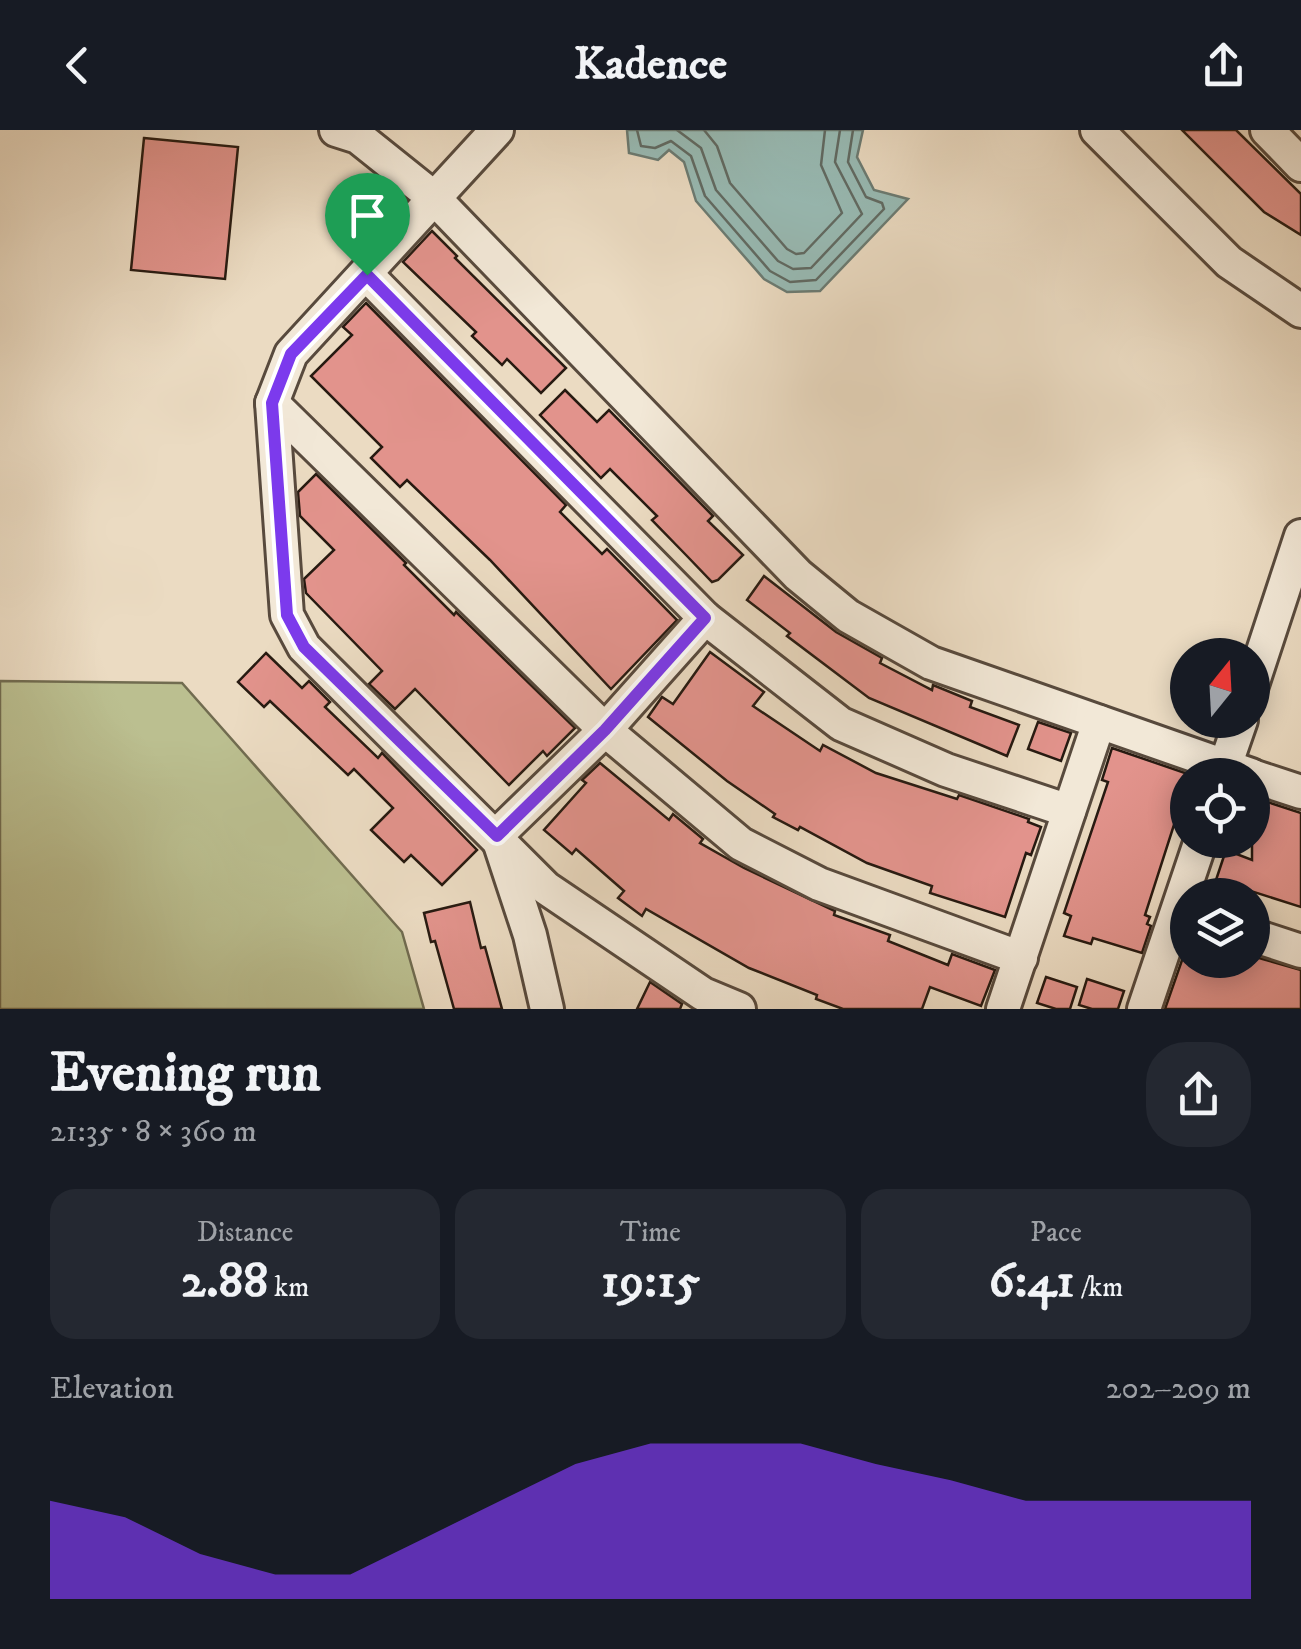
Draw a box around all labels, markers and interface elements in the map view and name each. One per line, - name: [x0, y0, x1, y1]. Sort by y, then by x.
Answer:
- text: Kadence: [574, 37, 727, 93]
- icon: back: [50, 38, 105, 93]
- icon: share: [1196, 38, 1251, 93]
- pin: [325, 173, 410, 276]
- icon: arrive: [340, 188, 395, 243]
- north arrow: [1170, 638, 1270, 738]
- map controls: [1170, 638, 1270, 978]
- button: locate: [1170, 758, 1270, 858]
- button: layers: [1170, 878, 1270, 978]
- text: Evening run: [50, 1040, 321, 1109]
- button: share: [1146, 1042, 1251, 1147]
- text: 21:35 · 8 × 360 m: [50, 1112, 257, 1152]
- text: Distance: [197, 1215, 293, 1250]
- text: Time: [620, 1215, 681, 1250]
- text: Pace: [1030, 1215, 1082, 1250]
- text: 2.88: [181, 1250, 268, 1313]
- text: 19:15: [601, 1250, 700, 1313]
- text: 6:41: [988, 1250, 1075, 1313]
- text: km: [268, 1270, 309, 1305]
- text: /km: [1075, 1270, 1123, 1305]
- text: Elevation: [50, 1369, 174, 1409]
- text: 202–209 m: [1106, 1369, 1251, 1409]

